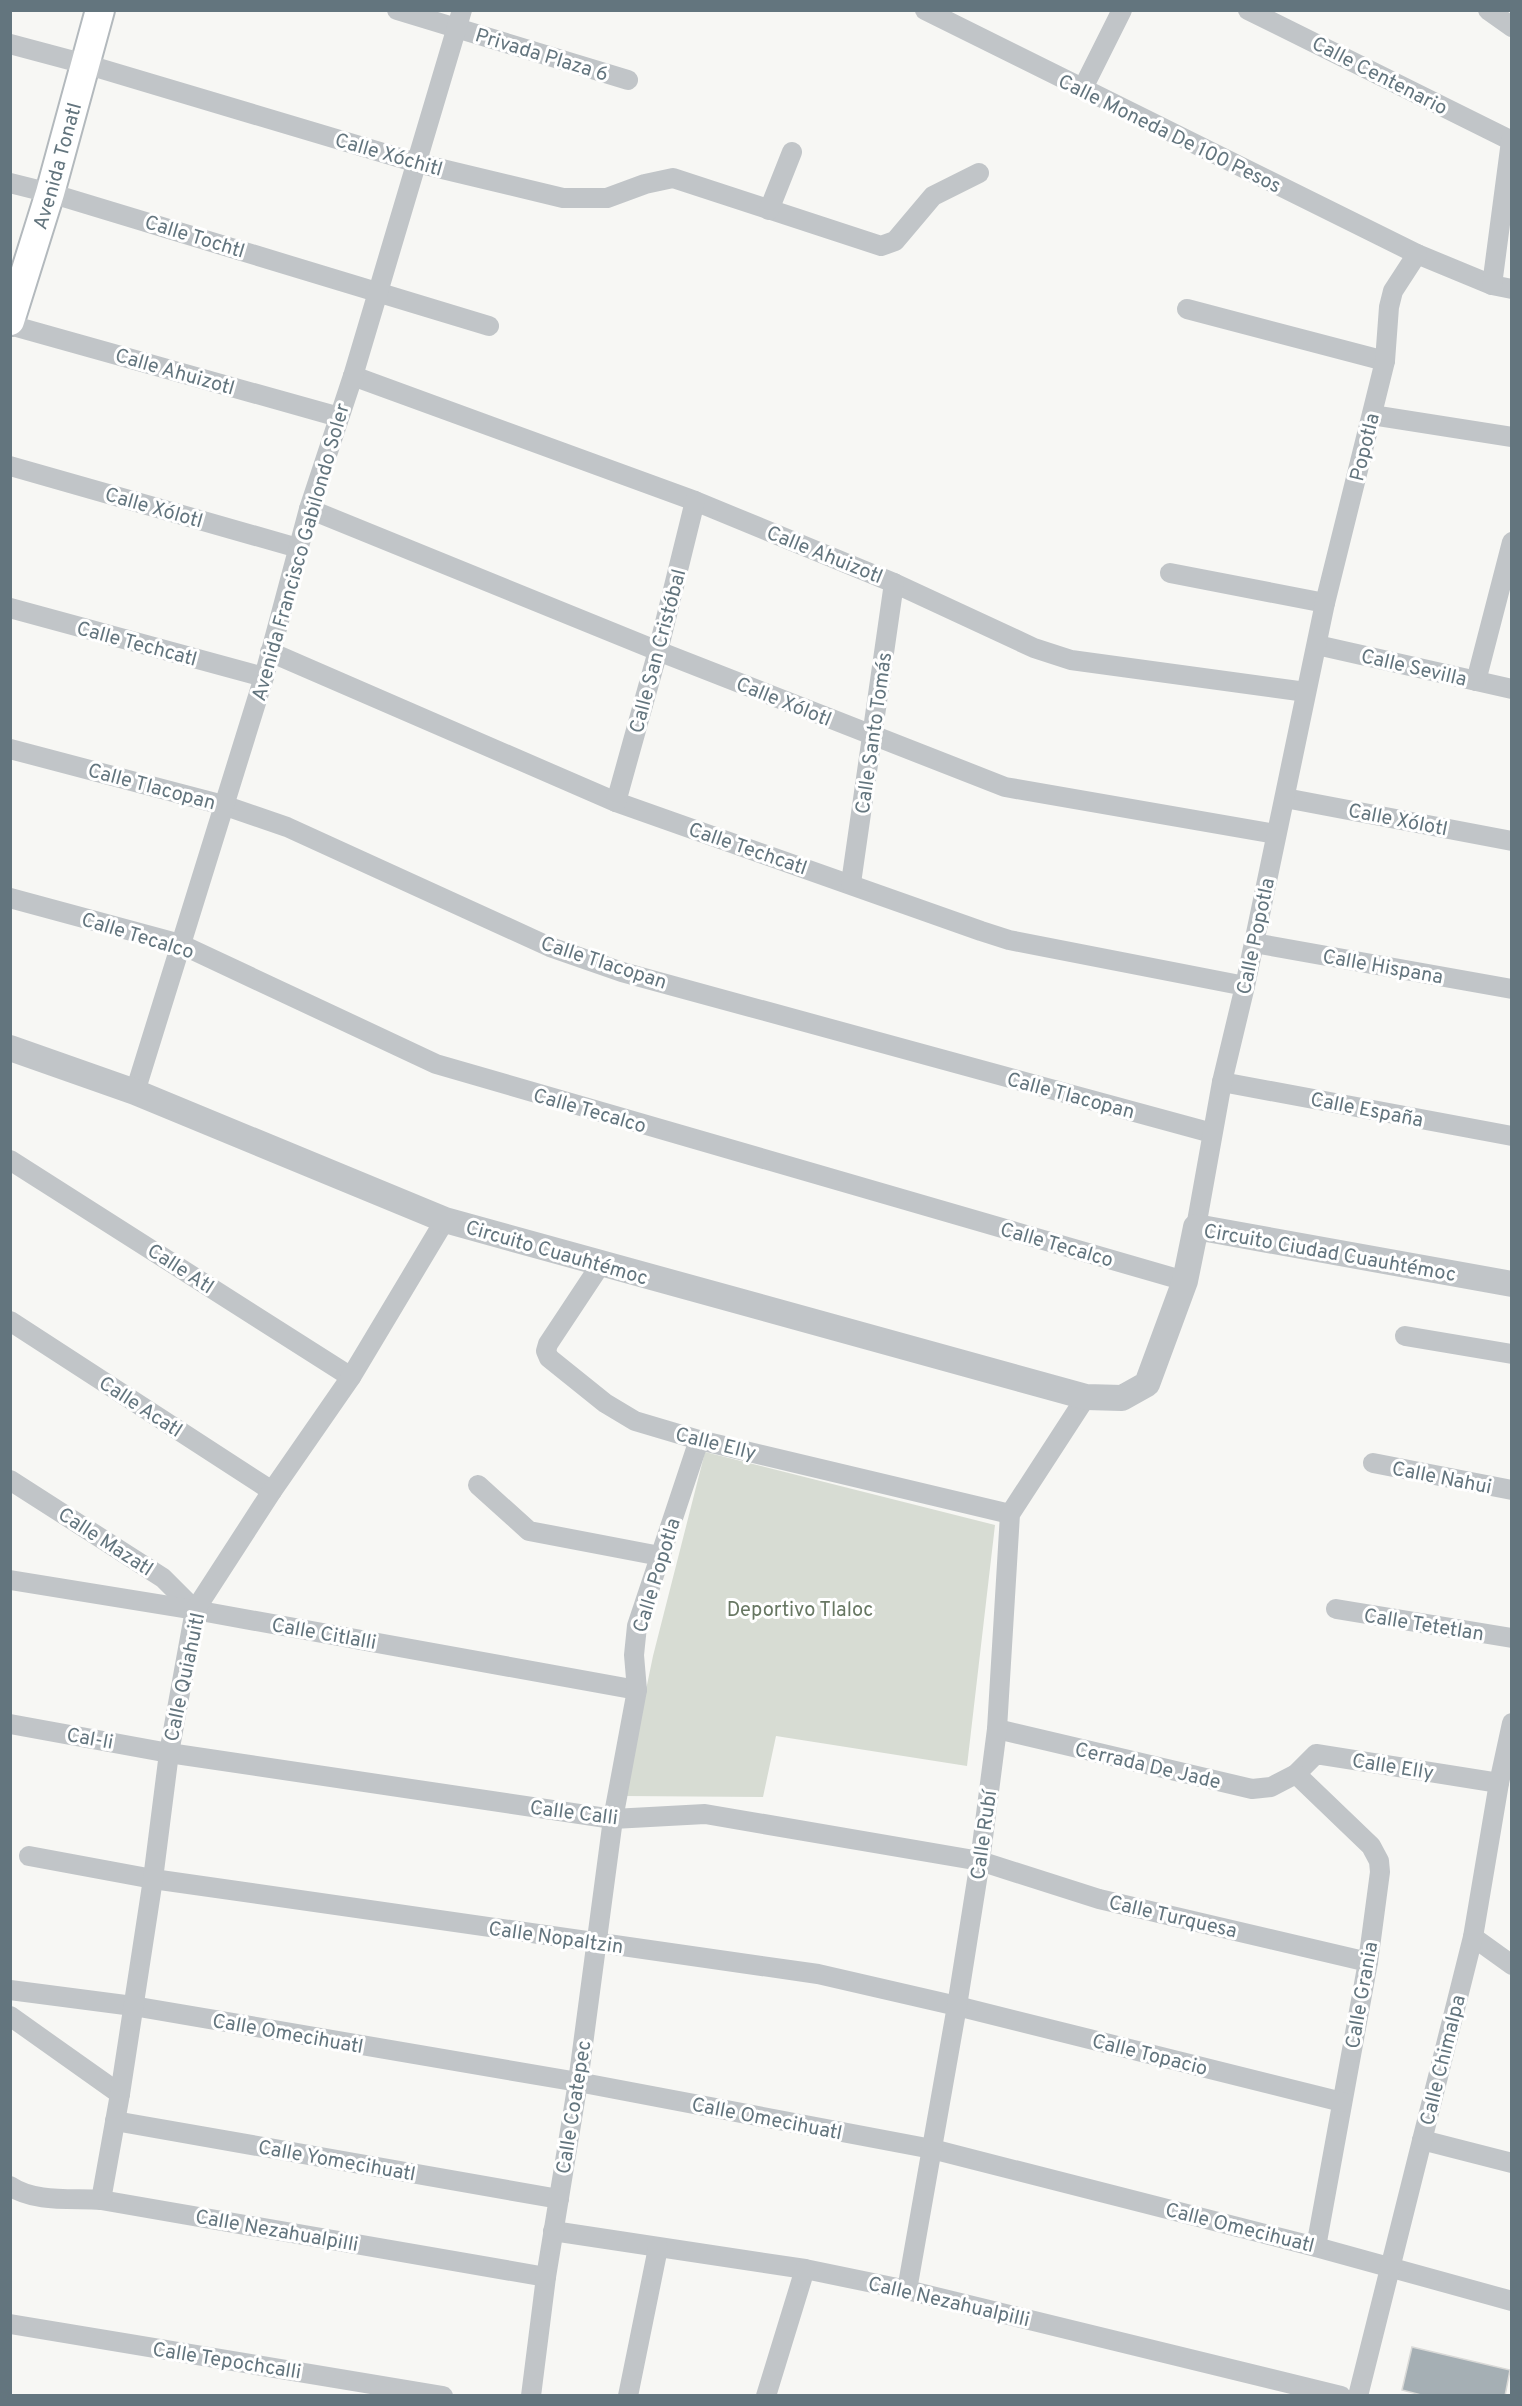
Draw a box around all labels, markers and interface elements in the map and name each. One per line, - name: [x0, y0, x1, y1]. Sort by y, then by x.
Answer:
- street label: Privada Plaza 6: [472, 23, 611, 89]
- street label: Calle Centenario: [1307, 31, 1451, 122]
- street label: Calle Moneda De 100 Pesos: [1053, 69, 1285, 200]
- street label: Avenida Tonatl: [28, 100, 89, 233]
- street label: Calle Xóchitl: [332, 128, 445, 184]
- street label: Calle Tochtl: [141, 210, 248, 265]
- street label: Calle Ahuizotl: [112, 343, 237, 402]
- street label: Avenida Francisco Gabilondo Soler: [247, 400, 357, 704]
- street label: Popotla: [1345, 411, 1387, 484]
- street label: Calle Xólotl: [102, 483, 205, 535]
- street label: Calle Ahuizotl: [762, 521, 886, 591]
- street label: Calle San Cristóbal: [625, 567, 693, 736]
- street label: Calle Techcatl: [73, 616, 200, 673]
- street label: Calle Sevilla: [1358, 644, 1469, 694]
- street label: Calle Santo Tomás: [851, 651, 899, 816]
- street label: Calle Xólotl: [732, 672, 835, 734]
- street label: Calle Tlacopan: [85, 758, 218, 817]
- street label: Calle Xólotl: [1346, 799, 1449, 843]
- street label: Calle Techcatl: [685, 817, 810, 882]
- street label: Calle Popotla: [1232, 876, 1282, 997]
- street label: Calle Tecalco: [78, 907, 197, 966]
- street label: Calle Tlacopan: [537, 931, 670, 997]
- street label: Calle Hispana: [1320, 945, 1445, 991]
- street label: Calle Tlacopan: [1004, 1067, 1137, 1126]
- street label: Calle Tecalco: [530, 1083, 649, 1140]
- street label: Calle España: [1308, 1087, 1425, 1135]
- street label: Circuito Cuauhtémoc: [462, 1215, 651, 1292]
- street label: Calle Tecalco: [997, 1217, 1116, 1274]
- street label: Circuito Ciudad Cuauhtémoc: [1201, 1219, 1458, 1289]
- street label: Calle Atl: [142, 1239, 218, 1301]
- street label: Calle Acatl: [93, 1371, 187, 1444]
- street label: Calle Elly: [672, 1422, 759, 1468]
- street label: Calle Nahui: [1390, 1457, 1494, 1501]
- street label: Calle Mazatl: [52, 1502, 157, 1583]
- street label: Calle Popotla: [628, 1515, 688, 1636]
- park label: Deportivo Tlaloc: [727, 1598, 873, 1624]
- street label: Calle Tetetlan: [1362, 1604, 1486, 1648]
- street label: Calle Quiahuitl: [160, 1611, 212, 1744]
- street label: Calle Citlalli: [269, 1613, 378, 1657]
- street label: Cal-li: [64, 1723, 115, 1757]
- street label: Cerrada De Jade: [1072, 1738, 1223, 1796]
- street label: Calle Elly: [1350, 1749, 1435, 1787]
- street label: Calle Rubí: [966, 1787, 1004, 1882]
- street label: Calle Calli: [528, 1796, 619, 1832]
- street label: Calle Turquesa: [1106, 1891, 1239, 1945]
- street label: Calle Nopaltzin: [487, 1917, 625, 1961]
- street label: Calle Grania: [1341, 1940, 1385, 2051]
- street label: Calle Chimalpa: [1415, 1993, 1473, 2128]
- street label: Calle Omecihuatl: [210, 2009, 365, 2061]
- street label: Calle Topacio: [1089, 2029, 1210, 2083]
- street label: Calle Coatepec: [552, 2039, 598, 2176]
- street label: Calle Omecihuatl: [689, 2093, 844, 2147]
- street label: Calle Yomecihuatl: [256, 2135, 417, 2189]
- street label: Calle Omecihuatl: [1162, 2198, 1317, 2260]
- street label: Calle Nezahualpilli: [193, 2205, 360, 2259]
- street label: Calle Nezahualpilli: [865, 2272, 1032, 2334]
- street label: Calle Tepochcalli: [151, 2337, 303, 2387]

